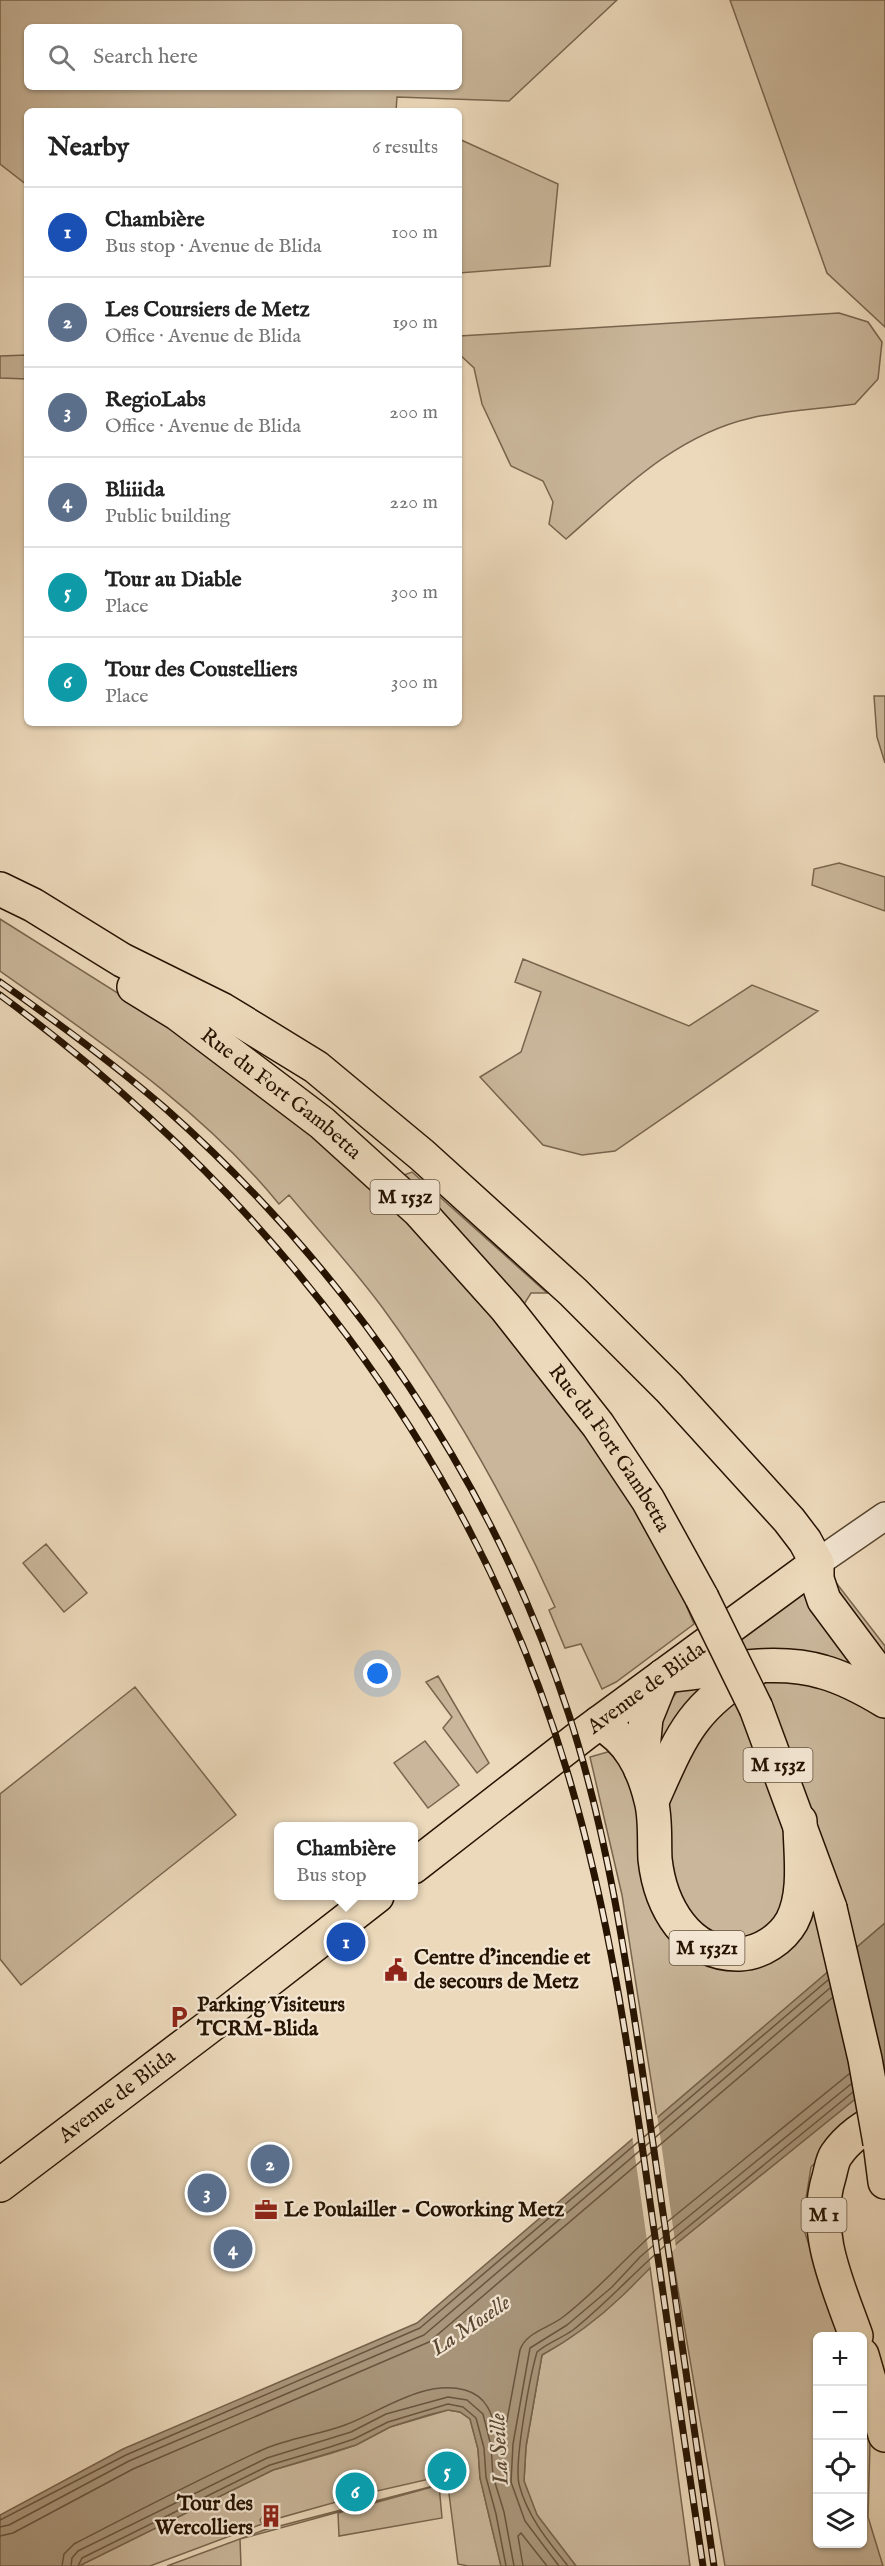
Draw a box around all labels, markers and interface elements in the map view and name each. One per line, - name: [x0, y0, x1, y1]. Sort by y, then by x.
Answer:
- search box: [24, 24, 462, 90]
- icon: search: [45, 41, 78, 74]
- text: Search here: [93, 43, 198, 71]
- text: Nearby: [48, 131, 129, 164]
- text: 6 results: [372, 135, 438, 160]
- text: Chambière: [105, 206, 205, 234]
- text: 1: [64, 220, 71, 245]
- text: 100 m: [391, 220, 438, 245]
- text: Bus stop · Avenue de Blida: [105, 234, 322, 259]
- text: Les Coursiers de Metz: [105, 296, 310, 324]
- text: 2: [63, 310, 72, 335]
- text: 190 m: [392, 310, 438, 335]
- text: Office · Avenue de Blida: [105, 324, 301, 349]
- text: RegioLabs: [105, 386, 206, 414]
- text: 3: [64, 400, 71, 425]
- text: 200 m: [389, 400, 438, 425]
- text: Office · Avenue de Blida: [105, 414, 301, 439]
- text: Bliiida: [105, 476, 164, 504]
- text: 4: [63, 490, 72, 515]
- text: 220 m: [390, 490, 438, 515]
- text: Public building: [105, 504, 230, 529]
- text: Tour au Diable: [105, 566, 242, 594]
- text: 5: [64, 580, 71, 605]
- text: 300 m: [391, 580, 438, 605]
- text: Place: [105, 594, 148, 619]
- text: Tour des Coustelliers: [105, 656, 298, 684]
- text: 6: [63, 670, 72, 695]
- text: 300 m: [391, 670, 438, 695]
- text: Place: [105, 684, 148, 709]
- street label: Rue du Fort Gambetta: [195, 1022, 368, 1166]
- road number: M 153z: [370, 1180, 440, 1214]
- street label: Rue du Fort Gambetta: [542, 1359, 677, 1538]
- street label: Avenue de Blida: [581, 1635, 711, 1741]
- your location: [363, 1659, 392, 1688]
- road number: M 153z: [744, 1748, 812, 1782]
- popup: [274, 1822, 418, 1900]
- text: Chambière: [296, 1835, 396, 1863]
- text: Bus stop: [296, 1863, 367, 1888]
- pin: 1: [326, 1920, 366, 1964]
- road number: M 153z1: [670, 1931, 744, 1965]
- place label: Centre d’incendie et de secours de Metz: [414, 1945, 591, 1996]
- public building icon: Centre d’incendie et de secours de Metz: [383, 1957, 409, 1983]
- place label: Parking Visiteurs TCRM-Blida: [196, 1992, 345, 2043]
- parking icon: Parking Visiteurs TCRM-Blida: [166, 2004, 192, 2030]
- street label: Avenue de Blida: [53, 2043, 182, 2150]
- pin: 2: [250, 2142, 290, 2186]
- pin: 3: [188, 2170, 226, 2216]
- office icon: Le Poulailler - Coworking Metz: [253, 2197, 279, 2223]
- place label: Le Poulailler - Coworking Metz: [284, 2197, 564, 2224]
- road number: M 1: [802, 2198, 846, 2232]
- pin: 4: [214, 2226, 252, 2272]
- water label: La Moselle: [425, 2289, 517, 2363]
- map controls: [813, 2332, 867, 2548]
- button: +: [813, 2332, 867, 2386]
- button: −: [813, 2386, 867, 2440]
- water label: La Seille: [484, 2412, 516, 2486]
- button: locate: [813, 2440, 867, 2494]
- pin: 5: [428, 2448, 466, 2494]
- pin: 6: [336, 2470, 374, 2514]
- place label: Tour des Wercolliers: [154, 2491, 253, 2542]
- button: layers: [813, 2494, 867, 2548]
- building icon: Tour des Wercolliers: [258, 2503, 284, 2529]

